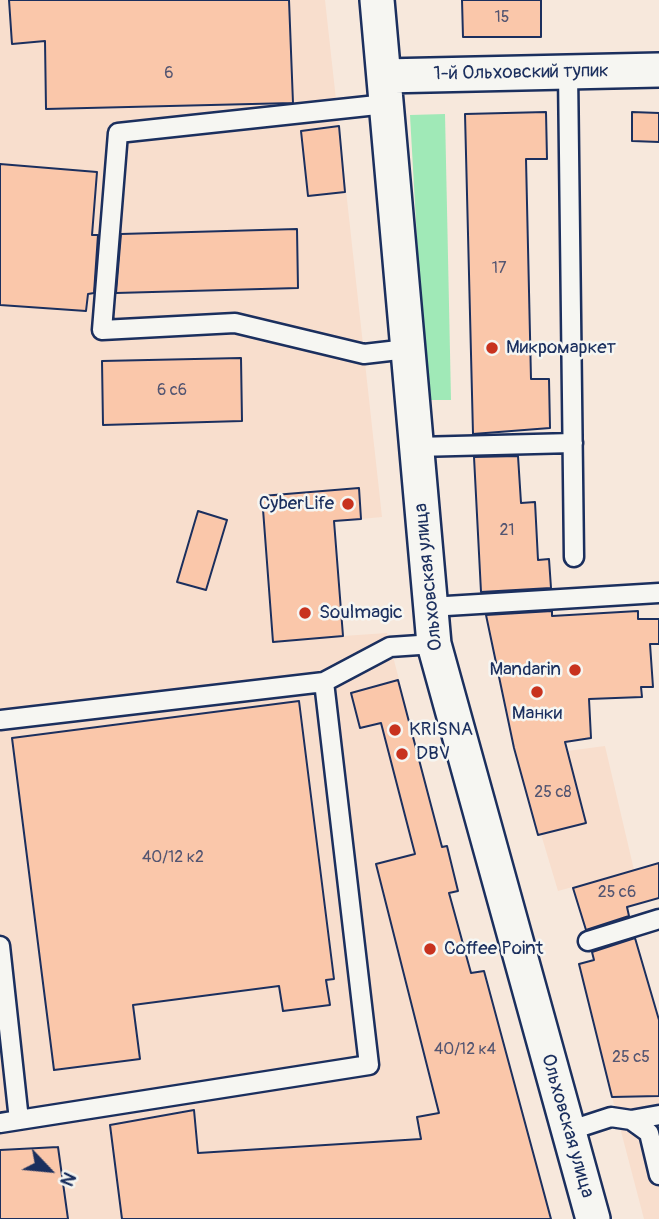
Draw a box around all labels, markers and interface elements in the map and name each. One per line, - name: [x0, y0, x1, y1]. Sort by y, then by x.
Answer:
- house number: 15: [495, 8, 509, 28]
- street label: 1-й Ольховский тупик: [433, 60, 609, 86]
- house number: 6: [164, 64, 174, 84]
- house number: 17: [492, 259, 506, 279]
- place label: Микромаркет: [506, 337, 616, 359]
- marker: Микромаркет: [484, 340, 500, 356]
- house number: 6 c6: [157, 381, 187, 401]
- place label: CyberLife: [259, 493, 334, 515]
- marker: CyberLife: [340, 496, 356, 512]
- street label: Ольховская улица: [410, 502, 448, 652]
- house number: 21: [499, 521, 515, 541]
- place label: Soulmagic: [319, 602, 403, 624]
- marker: Soulmagic: [297, 605, 313, 621]
- place label: Mandarin: [489, 659, 561, 681]
- marker: Mandarin: [567, 662, 583, 678]
- marker: Манки: [529, 684, 545, 700]
- place label: Манки: [512, 703, 562, 725]
- place label: KRISNA: [409, 719, 473, 741]
- marker: KRISNA: [387, 722, 403, 738]
- place label: DBV: [416, 743, 450, 765]
- marker: DBV: [394, 746, 410, 762]
- house number: 25 с8: [534, 783, 572, 803]
- house number: 40/12 к2: [142, 848, 204, 868]
- house number: 25 с6: [598, 883, 636, 903]
- place label: Coffee Point: [444, 938, 543, 960]
- marker: Coffee Point: [422, 941, 438, 957]
- house number: 40/12 к4: [434, 1040, 496, 1060]
- house number: 25 с5: [612, 1048, 650, 1068]
- street label: Ольховская улица: [536, 1051, 598, 1201]
- north arrow: [14, 1135, 84, 1205]
- text: N: [54, 1168, 81, 1190]

